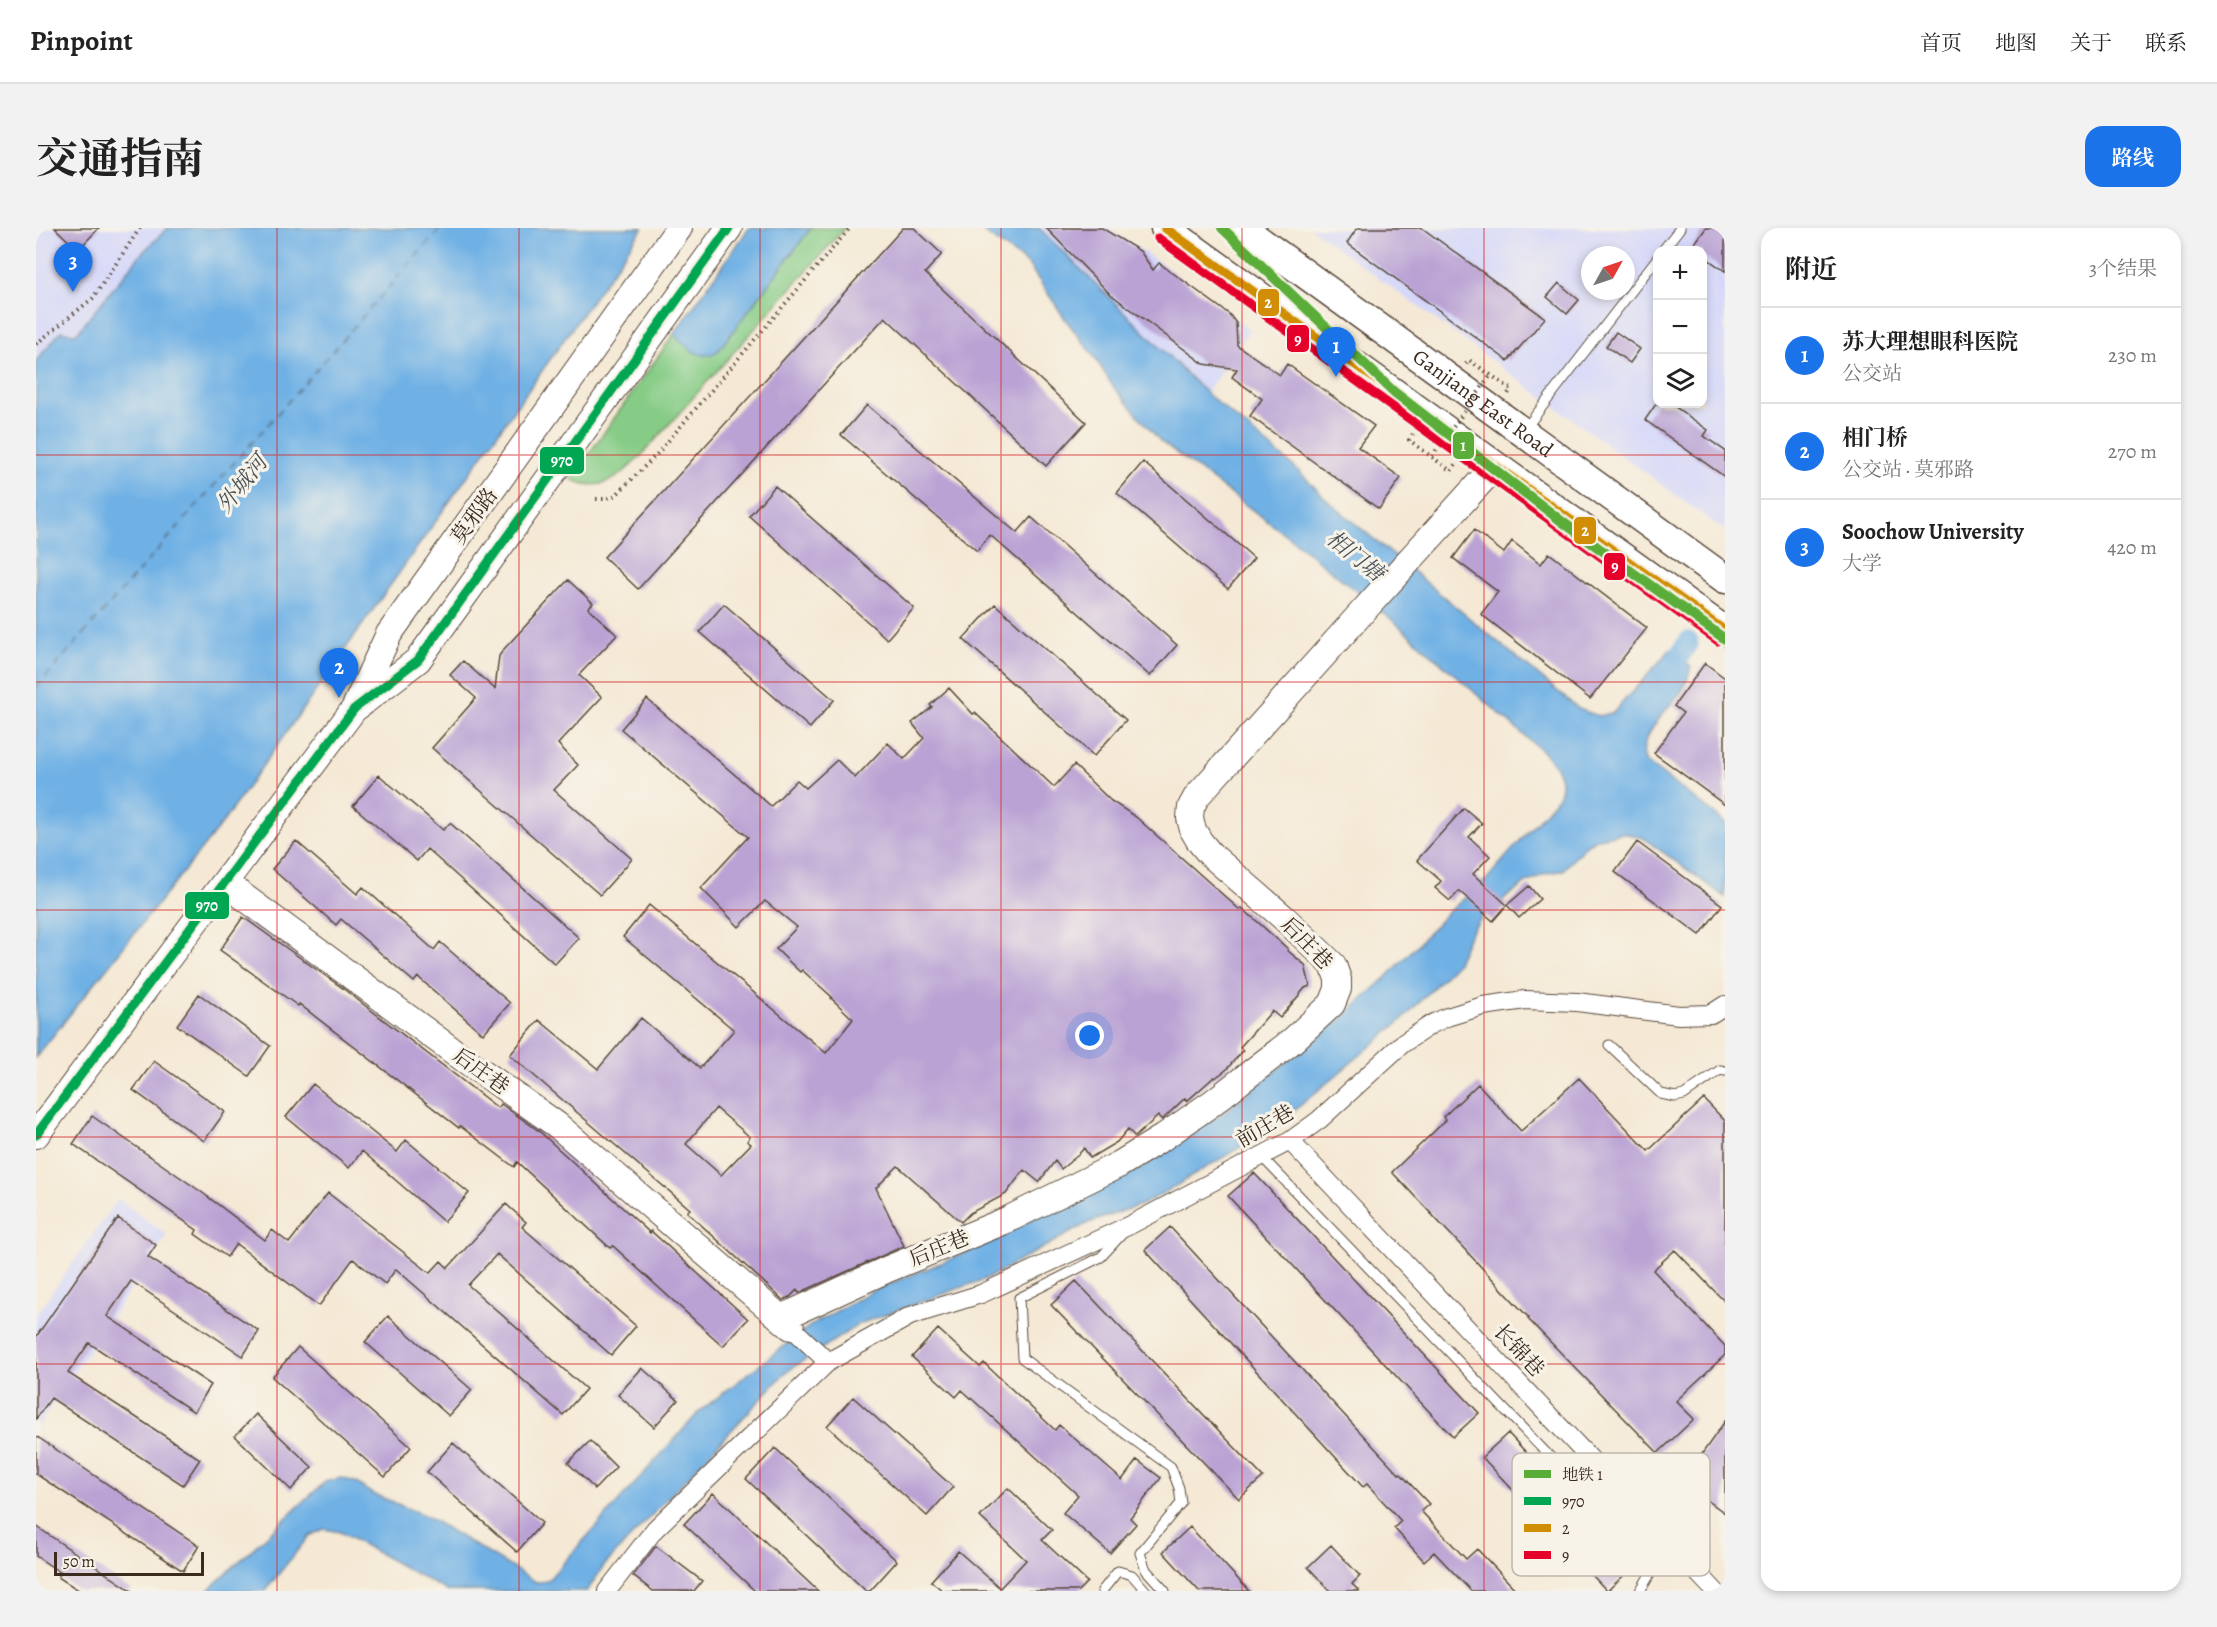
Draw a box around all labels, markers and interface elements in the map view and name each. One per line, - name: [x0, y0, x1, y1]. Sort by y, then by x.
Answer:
- text: Pinpoint: [30, 22, 133, 60]
- text: 首页: [1920, 29, 1962, 57]
- text: 地图: [1995, 29, 2037, 57]
- text: 关于: [2070, 29, 2112, 57]
- text: 联系: [2145, 29, 2187, 57]
- button: 路线: [2085, 126, 2181, 187]
- text: 交通指南: [36, 130, 204, 187]
- pin: 3: [54, 242, 93, 292]
- north arrow: [1581, 246, 1635, 300]
- map controls: [1653, 246, 1707, 408]
- button: +: [1653, 246, 1707, 300]
- text: 附近: [1785, 252, 1837, 287]
- text: 3个结果: [2089, 255, 2157, 282]
- line badge: 2: [1257, 288, 1280, 317]
- text: 2: [1264, 292, 1272, 314]
- button: −: [1653, 300, 1707, 354]
- line badge: 9: [1286, 324, 1310, 353]
- text: 苏大理想眼科医院: [1842, 327, 2018, 357]
- pin: 1: [1316, 328, 1356, 377]
- text: 9: [1294, 329, 1302, 351]
- text: 1: [1801, 342, 1808, 369]
- text: 230 m: [2108, 342, 2157, 369]
- street label: Ganjiang East Road: [1407, 343, 1560, 464]
- button: layers: [1653, 354, 1707, 408]
- text: 公交站: [1842, 360, 1902, 387]
- text: 相门桥: [1842, 423, 1908, 453]
- line badge: 1: [1452, 431, 1475, 460]
- text: 1: [1460, 435, 1466, 457]
- text: 2: [1800, 438, 1809, 465]
- text: 270 m: [2108, 438, 2157, 465]
- water label: 外城河: [210, 446, 277, 519]
- line badge: 970: [539, 446, 585, 475]
- text: 970: [551, 450, 573, 472]
- text: 公交站 · 莫邪路: [1842, 456, 1974, 483]
- street label: 莫邪路: [444, 482, 504, 550]
- line badge: 2: [1573, 516, 1597, 545]
- text: Soochow University: [1842, 517, 2024, 547]
- text: 2: [1581, 520, 1589, 542]
- water label: 相门塘: [1320, 524, 1392, 590]
- text: 3: [1800, 534, 1809, 561]
- text: 420 m: [2107, 534, 2157, 561]
- text: 大学: [1842, 550, 1882, 577]
- line badge: 9: [1603, 552, 1626, 581]
- text: 9: [1611, 556, 1619, 578]
- pin: 2: [320, 648, 358, 698]
- line badge: 970: [184, 891, 230, 920]
- text: 970: [196, 895, 218, 917]
- street label: 后庄巷: [1275, 911, 1339, 975]
- your location: [1075, 1021, 1104, 1050]
- street label: 后庄巷: [447, 1041, 515, 1101]
- street label: 前庄巷: [1231, 1098, 1299, 1154]
- street label: 后庄巷: [905, 1223, 973, 1273]
- street label: 长锦巷: [1487, 1317, 1551, 1383]
- legend: [1512, 1453, 1710, 1576]
- text: 地铁 1: [1562, 1464, 1603, 1486]
- text: 970: [1562, 1491, 1585, 1513]
- text: 2: [1562, 1518, 1570, 1540]
- text: 9: [1562, 1545, 1569, 1567]
- scale bar: [54, 1549, 204, 1576]
- text: 50 m: [63, 1551, 95, 1573]

